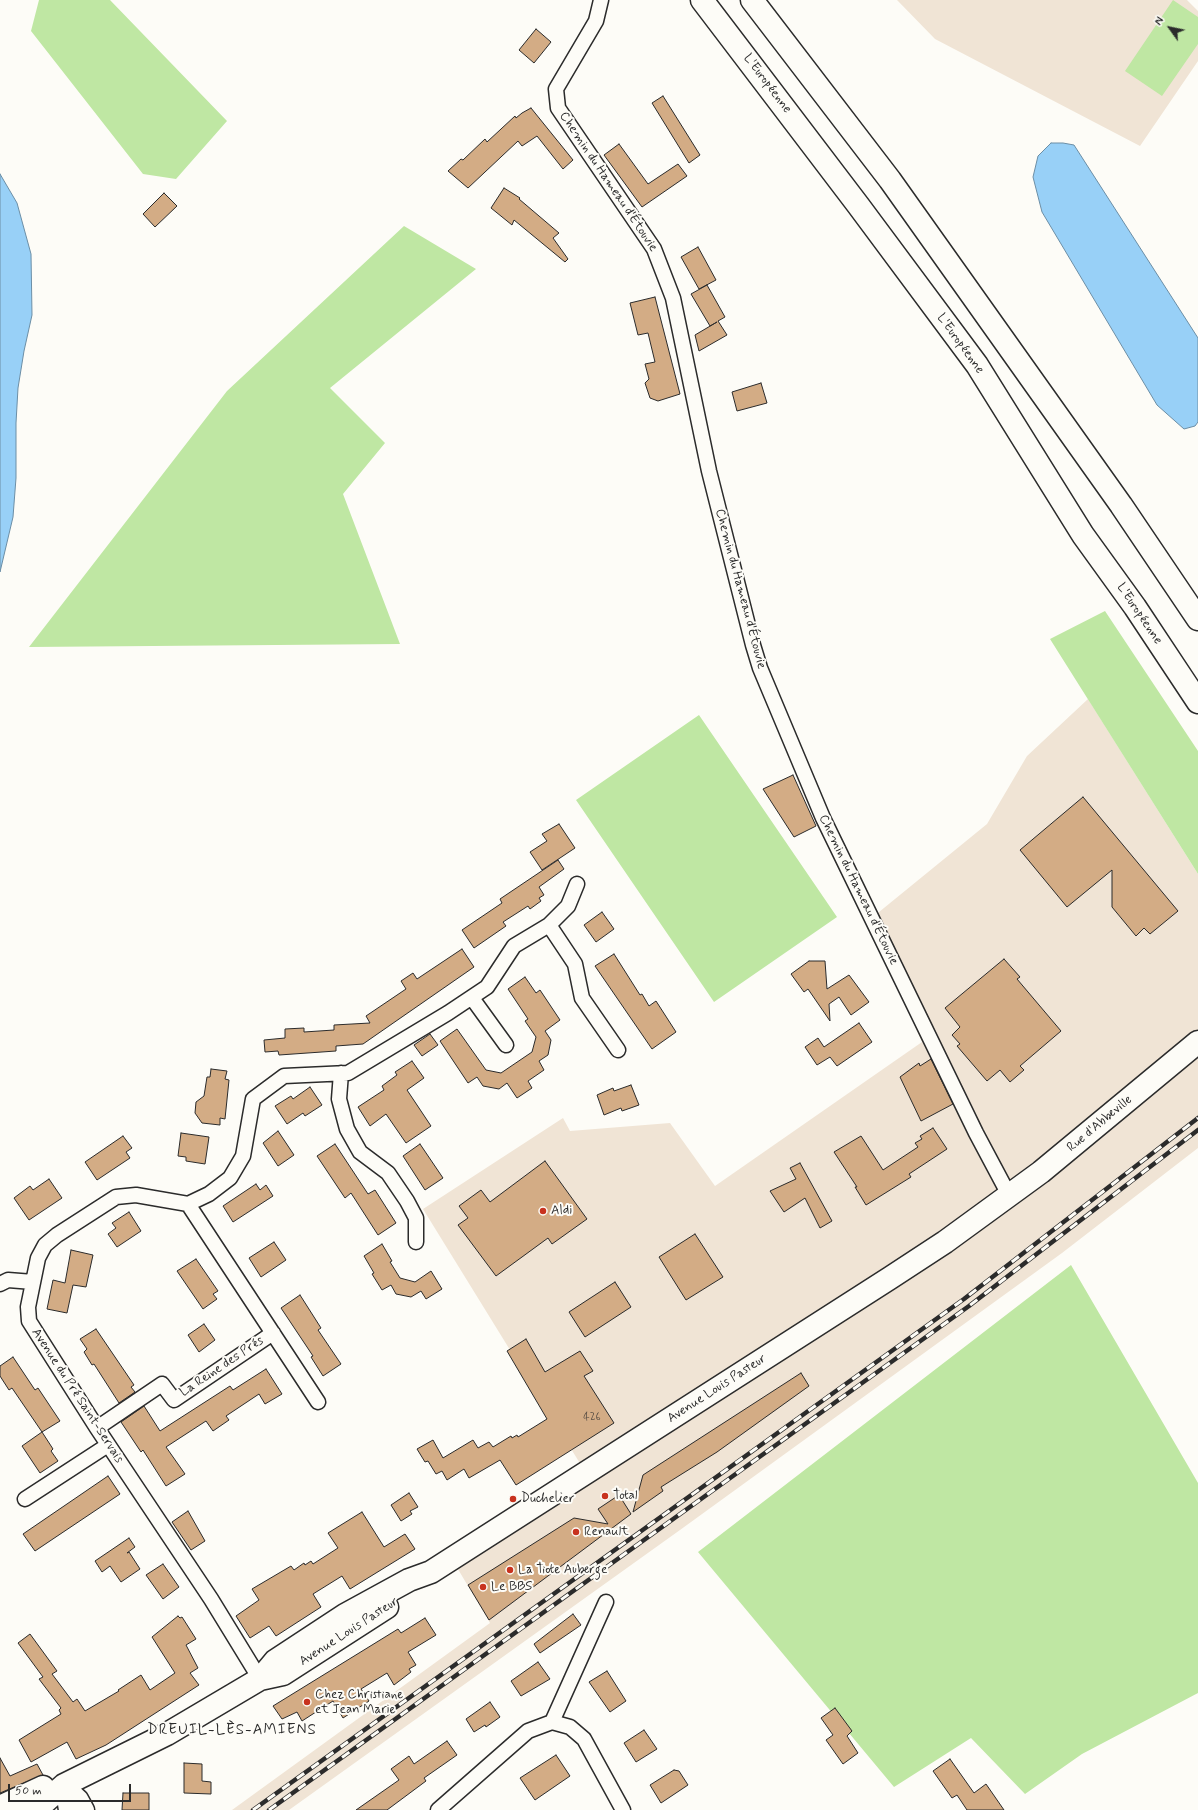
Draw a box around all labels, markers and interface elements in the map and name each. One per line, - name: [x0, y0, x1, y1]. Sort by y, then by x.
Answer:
- north arrow: [1150, 8, 1190, 48]
- text: N: [1152, 15, 1168, 28]
- street label: L'Européenne: [740, 51, 794, 117]
- street label: Chemin du Hameau d'Étouvie: [555, 109, 661, 255]
- street label: L'Européenne: [933, 311, 987, 377]
- street label: Chemin du Hameau d'Étouvie: [711, 507, 769, 671]
- street label: L'Européenne: [1113, 580, 1165, 648]
- street label: Chemin du Hameau d'Étouvie: [815, 812, 901, 968]
- street label: Rue d'Abbeville: [1064, 1092, 1136, 1156]
- place label: Aldi: [551, 1203, 572, 1219]
- marker: Aldi: [538, 1206, 548, 1216]
- street label: Avenue du Pré Saint-Servais: [28, 1326, 126, 1466]
- street label: La Reine des Prés: [177, 1333, 267, 1401]
- street label: Avenue Louis Pasteur: [665, 1351, 769, 1427]
- house number: 426: [583, 1411, 601, 1425]
- place label: Total: [613, 1488, 637, 1504]
- place label: Duchelier: [521, 1491, 574, 1507]
- marker: Total: [600, 1491, 610, 1501]
- marker: Duchelier: [508, 1494, 518, 1504]
- place label: Renault: [584, 1524, 629, 1540]
- marker: Renault: [571, 1527, 581, 1537]
- place label: La Tiote Auberge: [518, 1562, 607, 1578]
- marker: La Tiote Auberge: [505, 1565, 515, 1575]
- place label: Le BBS: [491, 1579, 532, 1595]
- marker: Le BBS: [478, 1582, 488, 1592]
- street label: Avenue Louis Pasteur: [297, 1594, 401, 1670]
- place label: Chez Christiane et Jean Marie: [315, 1687, 403, 1718]
- marker: Chez Christiane et Jean Marie: [302, 1697, 312, 1707]
- district label: DREUIL-LÈS-AMIENS: [149, 1722, 315, 1740]
- scale bar: [10, 1776, 133, 1802]
- text: 50 m: [15, 1783, 42, 1799]

